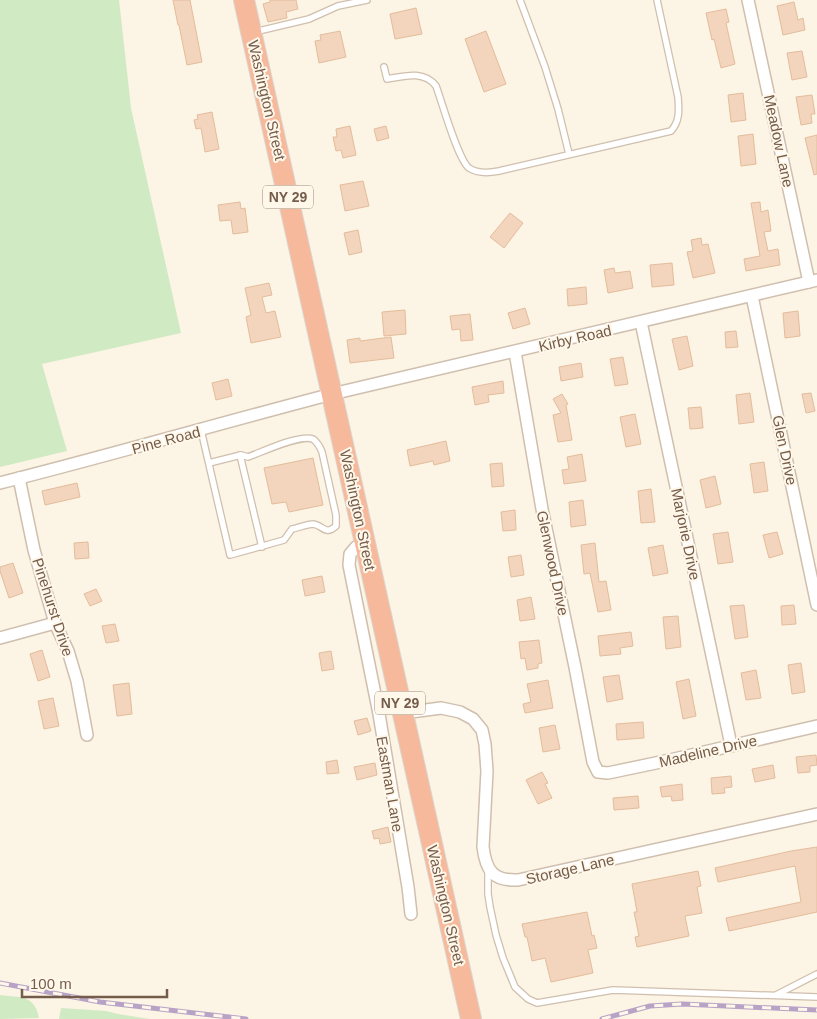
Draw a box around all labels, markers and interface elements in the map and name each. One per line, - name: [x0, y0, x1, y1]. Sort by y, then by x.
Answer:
- street label: Washington Street: [245, 38, 289, 163]
- street label: Meadow Lane: [761, 93, 797, 189]
- road number: NY 29: [263, 186, 313, 208]
- street label: Kirby Road: [537, 321, 613, 355]
- street label: Glen Drive: [769, 414, 801, 486]
- street label: Pine Road: [130, 423, 202, 457]
- street label: Washington Street: [337, 448, 379, 573]
- street label: Marjorie Drive: [668, 487, 704, 581]
- street label: Glenwood Drive: [534, 509, 572, 617]
- street label: Pinehurst Drive: [29, 556, 77, 658]
- road number: NY 29: [375, 691, 425, 714]
- street label: Madeline Drive: [657, 731, 759, 771]
- street label: Eastman Lane: [373, 735, 407, 833]
- street label: Washington Street: [424, 843, 468, 968]
- street label: Storage Lane: [524, 851, 616, 887]
- scale bar: [22, 966, 168, 998]
- text: 100 m: [30, 975, 72, 992]

